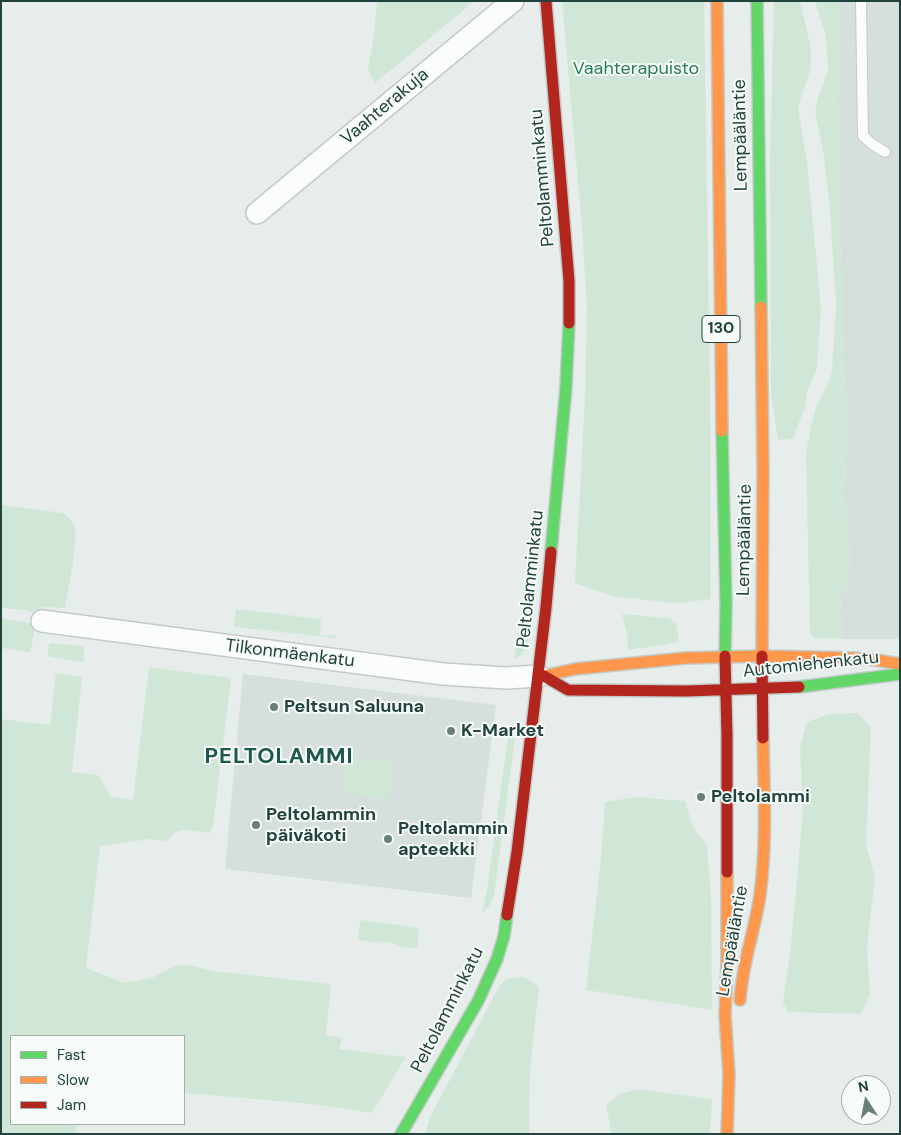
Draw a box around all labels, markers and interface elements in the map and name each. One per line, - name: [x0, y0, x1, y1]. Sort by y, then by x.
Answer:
- park label: Vaahterapuisto: [573, 58, 699, 80]
- street label: Vaahterakuja: [337, 64, 433, 150]
- street label: Lempääläntie: [729, 79, 753, 191]
- street label: Peltolamminkatu: [526, 108, 560, 248]
- road number: 130: [702, 316, 740, 342]
- street label: Lempääläntie: [733, 484, 757, 596]
- street label: Peltolamminkatu: [513, 509, 549, 649]
- street label: Tilkonmäenkatu: [224, 635, 356, 673]
- street label: Automiehenkatu: [742, 647, 880, 683]
- place label: Peltsun Saluuna: [284, 696, 424, 718]
- marker: Peltsun Saluuna: [268, 701, 280, 713]
- place label: K-Market: [461, 720, 544, 742]
- marker: K-Market: [445, 725, 457, 737]
- district label: PELTOLAMMI: [203, 744, 355, 770]
- place label: Peltolammi: [711, 786, 810, 808]
- marker: Peltolammi: [695, 791, 707, 803]
- place label: Peltolammin päiväkoti: [266, 804, 376, 846]
- place label: Peltolammin apteekki: [398, 818, 508, 861]
- marker: Peltolammin päiväkoti: [250, 819, 262, 831]
- marker: Peltolammin apteekki: [382, 833, 394, 845]
- street label: Lempääläntie: [713, 884, 753, 998]
- street label: Peltolamminkatu: [407, 944, 489, 1076]
- legend: [10, 1035, 185, 1125]
- text: Fast: [57, 1045, 86, 1065]
- text: Slow: [57, 1070, 89, 1090]
- north arrow: [841, 1075, 891, 1125]
- text: N: [857, 1076, 870, 1096]
- text: Jam: [57, 1095, 86, 1115]

